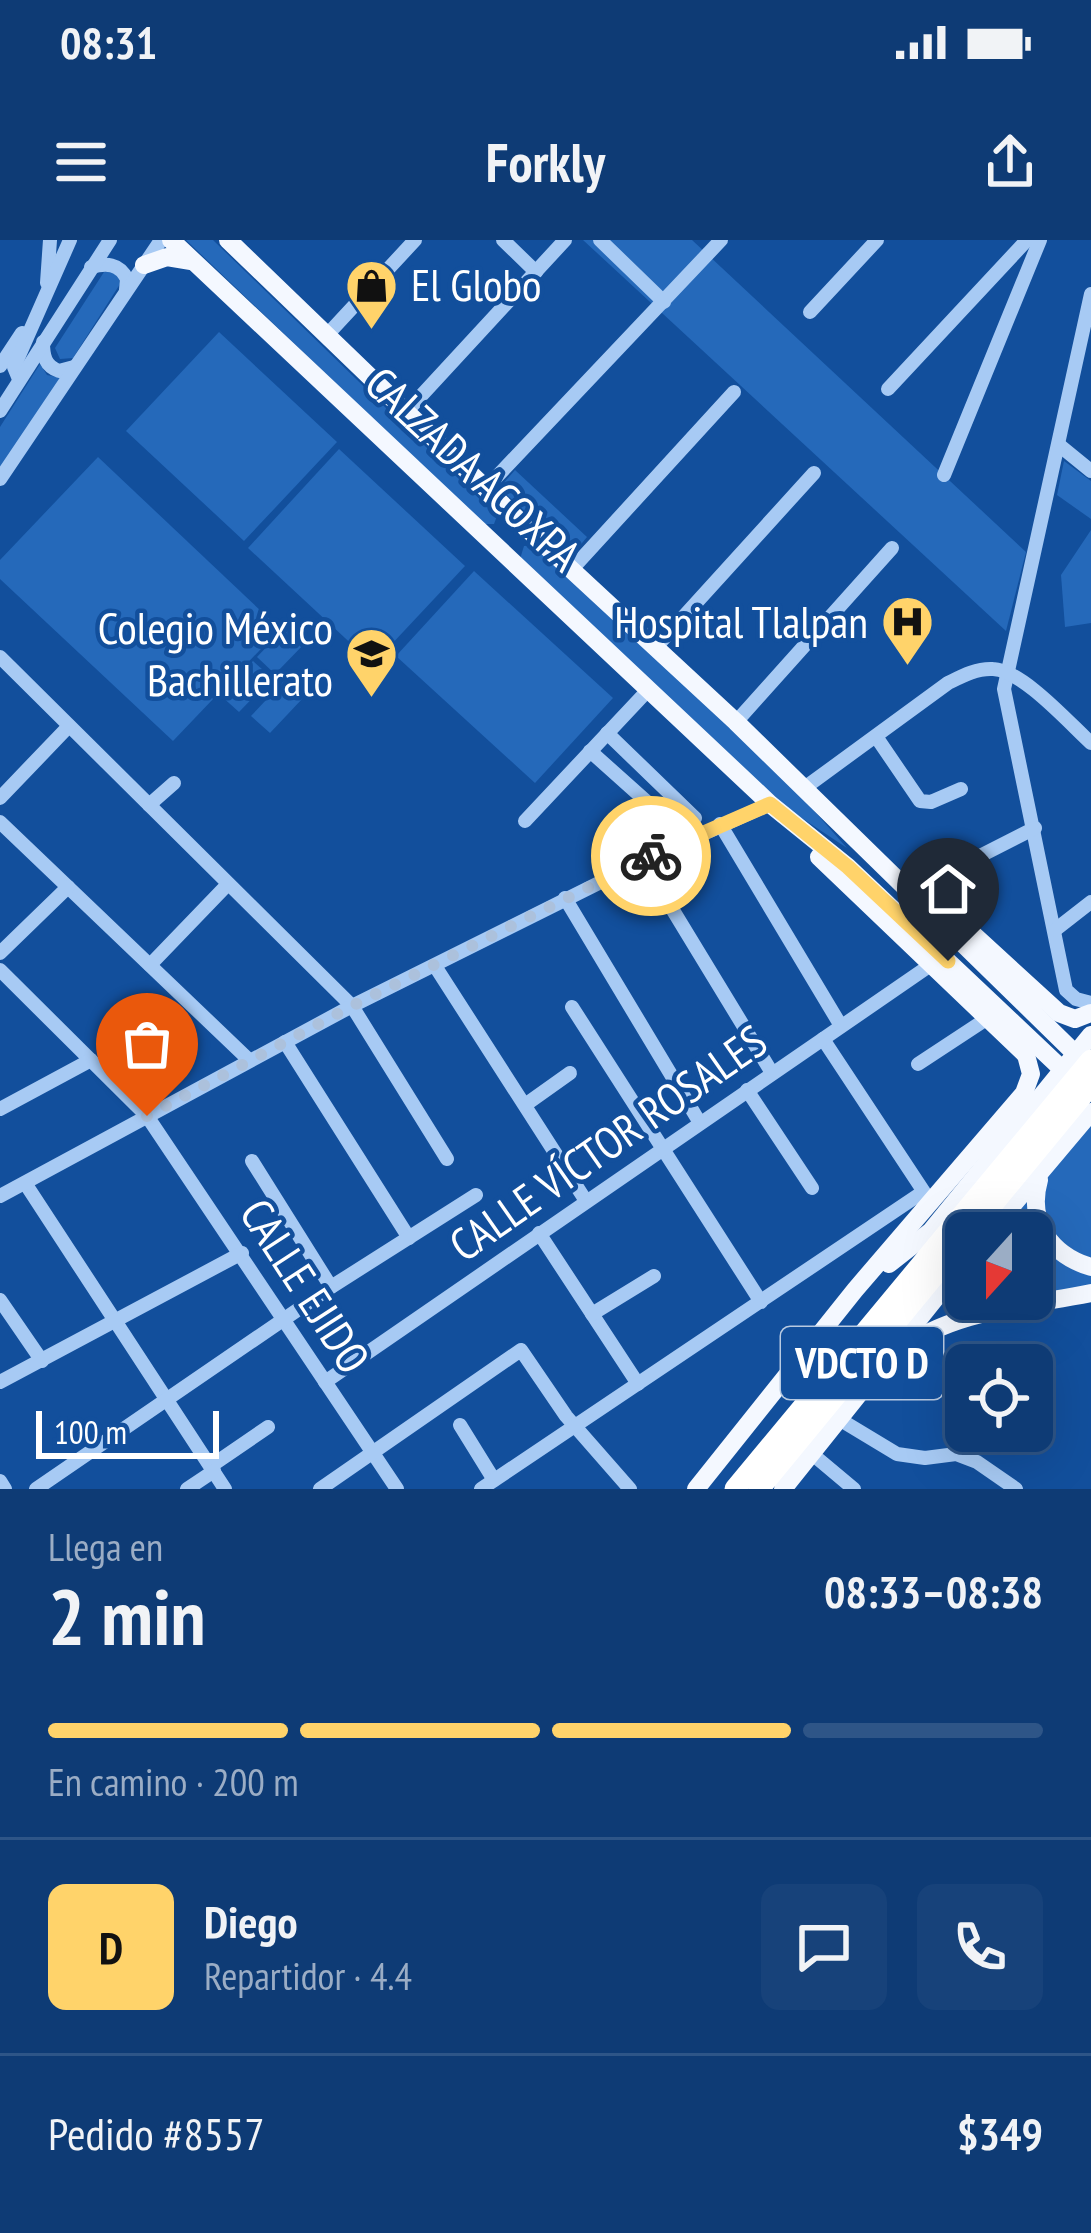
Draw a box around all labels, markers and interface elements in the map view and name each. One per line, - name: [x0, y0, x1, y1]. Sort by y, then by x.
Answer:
- text: 08:31: [60, 13, 157, 71]
- text: Forkly: [486, 127, 605, 197]
- icon: menu: [48, 129, 114, 195]
- icon: share: [977, 129, 1043, 195]
- place label: El Globo: [411, 255, 541, 313]
- shop icon: El Globo: [344, 257, 400, 331]
- street label: CALZADA ACOXPA: [354, 354, 594, 583]
- place label: Hospital Tlalpan: [614, 592, 868, 650]
- hospital icon: Hospital Tlalpan: [879, 594, 935, 668]
- place label: Colegio México Bachillerato: [98, 598, 333, 708]
- school or university icon: Colegio México Bachillerato: [344, 626, 400, 700]
- courier: [591, 796, 711, 916]
- icon: bike: [618, 823, 684, 889]
- pin: [897, 838, 999, 961]
- icon: home: [915, 856, 981, 922]
- pin: [96, 993, 198, 1116]
- icon: bag: [114, 1011, 180, 1077]
- street label: CALLE VÍCTOR ROSALES: [438, 1011, 777, 1273]
- street label: CALLE EJIDO: [228, 1187, 384, 1383]
- north arrow: [945, 1212, 1053, 1320]
- map controls: [945, 1212, 1053, 1452]
- road number: VDCTO D: [781, 1327, 943, 1399]
- button: locate: [945, 1344, 1053, 1452]
- scale bar: [36, 1405, 219, 1458]
- text: 100 m: [54, 1410, 127, 1453]
- text: Llega en: [48, 1521, 163, 1572]
- text: 08:33–08:38: [824, 1562, 1043, 1620]
- text: 2 min: [48, 1566, 206, 1667]
- text: En camino · 200 m: [48, 1756, 299, 1807]
- button: chat: [761, 1884, 887, 2010]
- button: phone: [917, 1884, 1043, 2010]
- text: Diego: [204, 1892, 297, 1950]
- text: D: [99, 1918, 123, 1976]
- text: Repartidor · 4.4: [204, 1950, 412, 2001]
- text: Pedido #8557: [48, 2104, 265, 2162]
- text: $349: [957, 2104, 1043, 2162]

